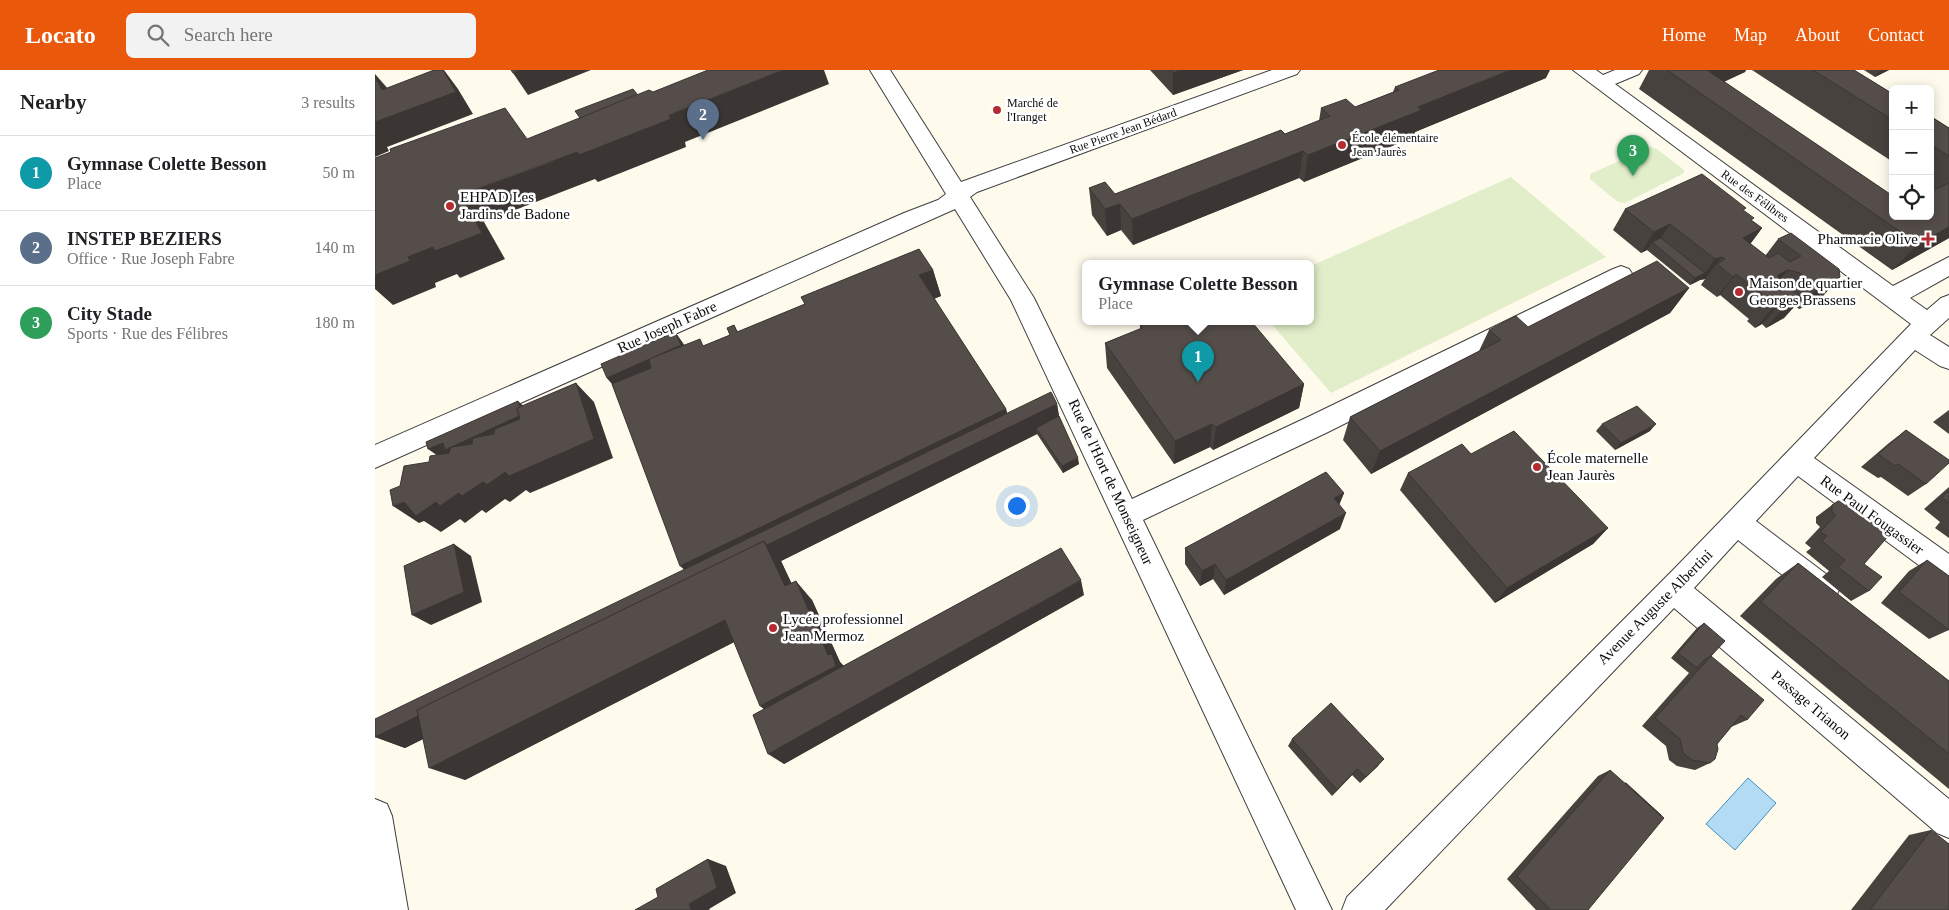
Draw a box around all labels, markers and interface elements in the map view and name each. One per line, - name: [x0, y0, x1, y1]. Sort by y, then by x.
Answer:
- search box: [126, 13, 476, 58]
- icon: search: [144, 21, 172, 49]
- text: Locato: [25, 22, 96, 48]
- text: Search here: [184, 24, 273, 45]
- text: Home: [1662, 25, 1706, 45]
- text: Map: [1734, 25, 1767, 45]
- text: About: [1795, 25, 1840, 45]
- text: Contact: [1868, 25, 1924, 45]
- map controls: [1889, 85, 1934, 220]
- button: +: [1889, 85, 1934, 130]
- text: Nearby: [20, 90, 87, 114]
- text: 3 results: [301, 94, 355, 111]
- place label: Marché de l'Iranget: [1007, 96, 1058, 124]
- pin: 2: [687, 99, 719, 140]
- marker: Marché de l'Iranget: [991, 104, 1003, 116]
- street label: Rue Pierre Jean Bédard: [1068, 105, 1178, 157]
- button: −: [1889, 130, 1934, 175]
- place label: École élémentaire Jean Jaurès: [1352, 131, 1438, 159]
- pin: 3: [1617, 135, 1649, 176]
- marker: École élémentaire Jean Jaurès: [1336, 139, 1348, 151]
- text: Gymnase Colette Besson: [67, 153, 266, 174]
- text: 1: [32, 164, 40, 181]
- text: 50 m: [323, 164, 355, 181]
- street label: Rue des Félibres: [1719, 167, 1792, 225]
- text: Place: [67, 175, 102, 192]
- button: locate: [1889, 175, 1934, 220]
- place label: EHPAD Les Jardins de Badone: [460, 189, 570, 222]
- marker: EHPAD Les Jardins de Badone: [444, 200, 456, 212]
- text: INSTEP BEZIERS: [67, 228, 222, 249]
- place label: Pharmacie Olive: [1818, 231, 1918, 247]
- marker: Pharmacie Olive: [1922, 233, 1934, 245]
- text: 2: [32, 239, 40, 256]
- text: 140 m: [315, 239, 355, 256]
- text: Office · Rue Joseph Fabre: [67, 250, 235, 267]
- popup: [1082, 260, 1314, 325]
- text: Gymnase Colette Besson: [1098, 273, 1298, 294]
- place label: Maison de quartier Georges Brassens: [1749, 275, 1862, 308]
- marker: Maison de quartier Georges Brassens: [1733, 286, 1745, 298]
- text: Place: [1098, 295, 1133, 312]
- street label: Rue Joseph Fabre: [615, 298, 719, 356]
- text: City Stade: [67, 303, 152, 324]
- text: 3: [32, 314, 40, 331]
- text: 180 m: [315, 314, 355, 331]
- text: Sports · Rue des Félibres: [67, 325, 228, 342]
- pin: 1: [1182, 341, 1214, 382]
- street label: Rue de l'Hort de Monseigneur: [1066, 397, 1156, 567]
- place label: École maternelle Jean Jaurès: [1547, 450, 1649, 483]
- marker: École maternelle Jean Jaurès: [1531, 461, 1543, 473]
- street label: Rue Paul Fougassier: [1817, 472, 1927, 558]
- your location: [1004, 493, 1030, 519]
- street label: Avenue Auguste Albertini: [1594, 546, 1716, 668]
- place label: Lycée professionnel Jean Mermoz: [783, 611, 903, 644]
- marker: Lycée professionnel Jean Mermoz: [767, 622, 779, 634]
- street label: Passage Trianon: [1768, 667, 1854, 743]

